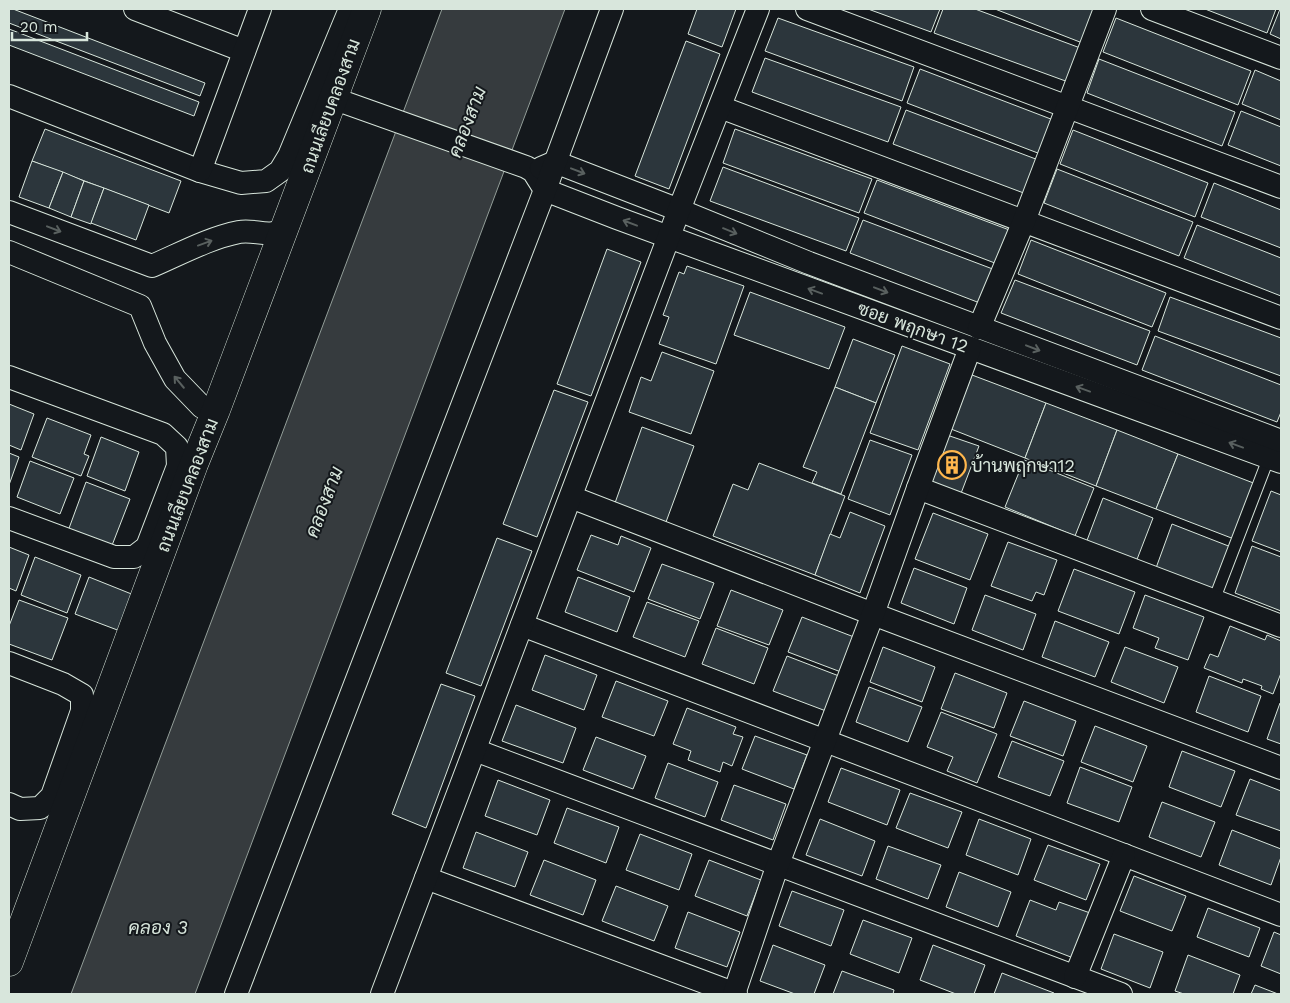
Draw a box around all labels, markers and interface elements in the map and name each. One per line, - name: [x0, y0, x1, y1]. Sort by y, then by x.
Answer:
- scale bar: [12, 10, 88, 42]
- text: 20 m: [20, 18, 58, 36]
- street label: ถนนเลียบคลองสาม: [294, 35, 364, 176]
- water label: คลองสาม: [443, 83, 491, 161]
- one-way arrow: [570, 167, 585, 177]
- one-way arrow: [623, 218, 638, 227]
- one-way arrow: [46, 225, 62, 234]
- one-way arrow: [722, 227, 737, 236]
- one-way arrow: [197, 238, 213, 247]
- one-way arrow: [808, 286, 823, 295]
- one-way arrow: [873, 286, 888, 296]
- street label: ซอย พฤกษา 12: [855, 297, 971, 358]
- one-way arrow: [1024, 344, 1040, 353]
- one-way arrow: [174, 375, 185, 388]
- one-way arrow: [1076, 384, 1091, 393]
- street label: ถนนเลียบคลองสาม: [150, 414, 222, 555]
- one-way arrow: [1228, 440, 1244, 449]
- building icon: บ้านพฤกษา12: [937, 450, 967, 480]
- place label: บ้านพฤกษา12: [971, 454, 1075, 477]
- water label: คลองสาม: [300, 463, 348, 541]
- water label: คลอง 3: [128, 916, 188, 939]

